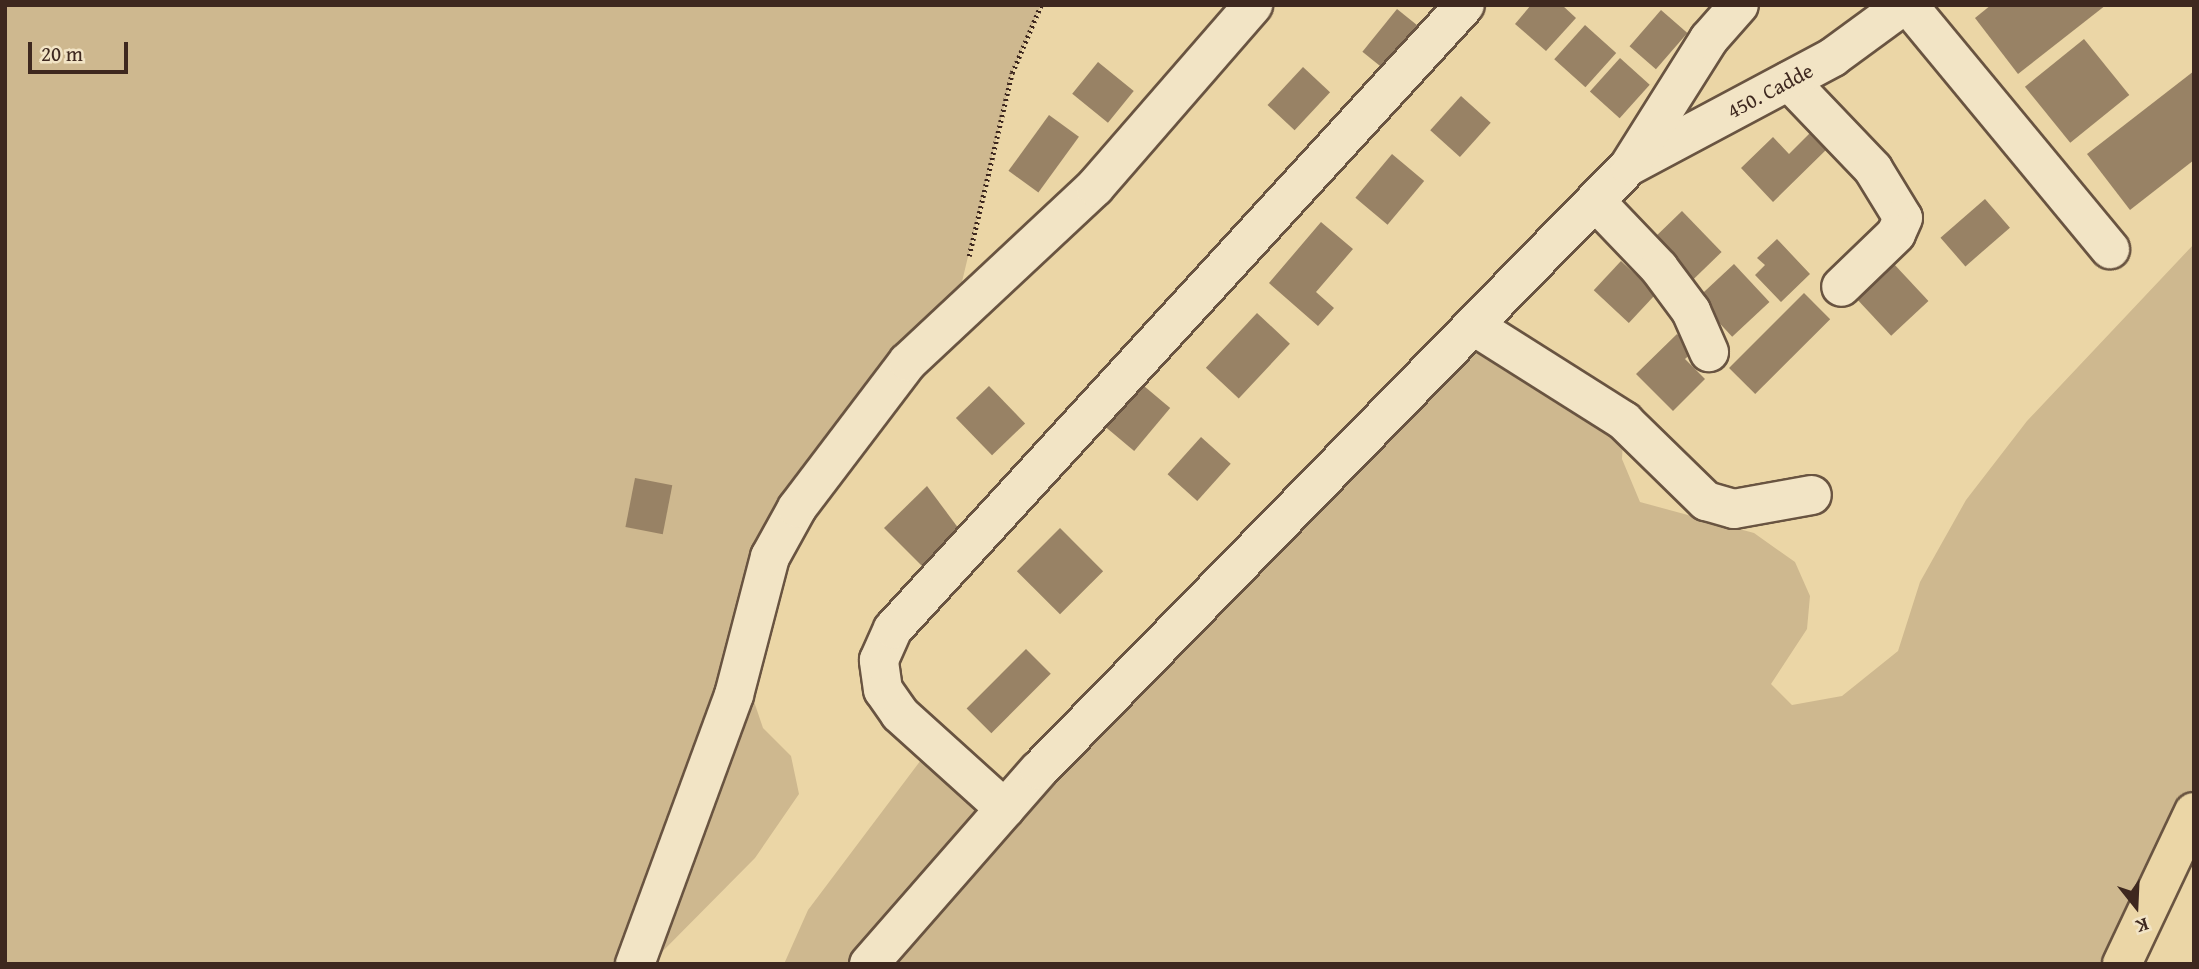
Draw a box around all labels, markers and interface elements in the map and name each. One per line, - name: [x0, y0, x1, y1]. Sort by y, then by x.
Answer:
- scale bar: [32, 28, 131, 72]
- text: 20 m: [41, 38, 83, 69]
- street label: 450. Cadde: [1723, 58, 1817, 124]
- north arrow: [2101, 871, 2171, 941]
- text: K: [2132, 911, 2153, 941]

